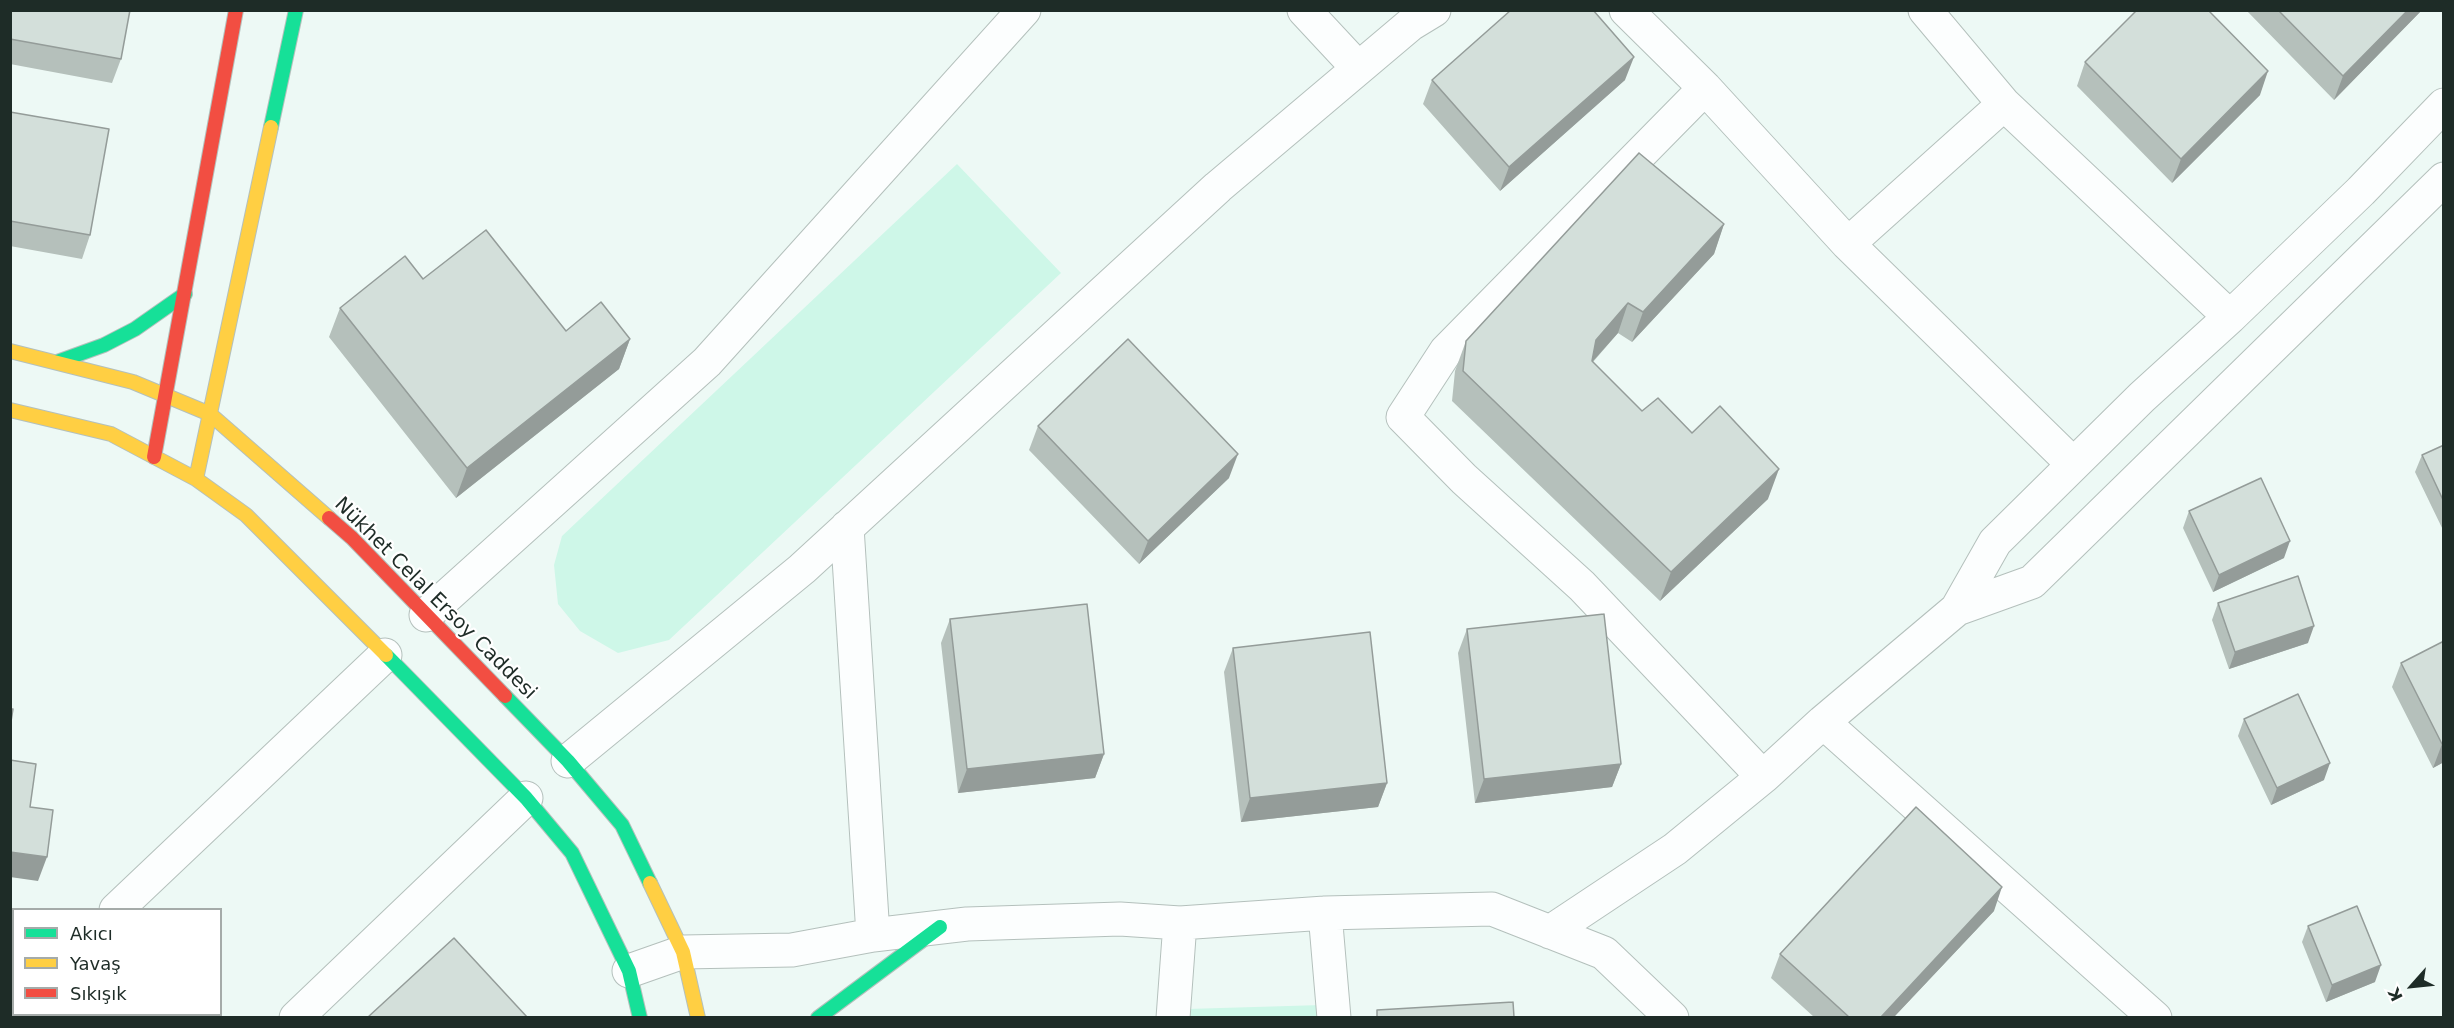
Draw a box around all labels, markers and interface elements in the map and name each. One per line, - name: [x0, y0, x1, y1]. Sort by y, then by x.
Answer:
- street label: Nükhet Celal Ersoy Caddesi: [329, 493, 541, 705]
- legend: [12, 908, 222, 1016]
- text: Akıcı: [70, 923, 113, 944]
- text: Yavaş: [70, 953, 121, 974]
- north arrow: [2382, 956, 2442, 1016]
- text: Sıkışık: [70, 983, 127, 1004]
- text: K: [2384, 985, 2407, 1004]

